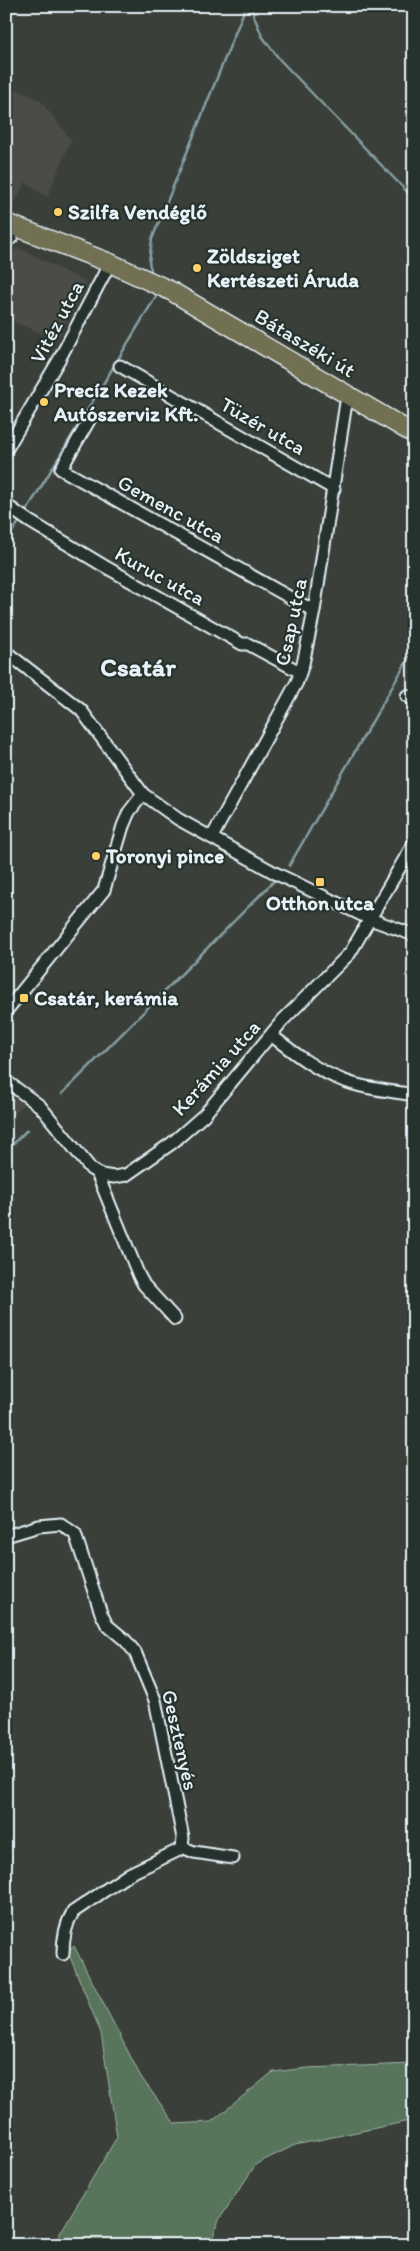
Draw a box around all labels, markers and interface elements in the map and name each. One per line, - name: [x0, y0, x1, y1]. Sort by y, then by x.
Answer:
- place label: Szilfa Vendéglő: [68, 199, 207, 225]
- marker: Szilfa Vendéglő: [52, 206, 64, 218]
- place label: Zöldsziget Kertészeti Áruda: [207, 243, 360, 292]
- marker: Zöldsziget Kertészeti Áruda: [191, 262, 203, 274]
- street label: Vitéz utca: [24, 276, 89, 367]
- street label: Bátaszéki út: [250, 303, 360, 382]
- place label: Precíz Kezek Autószerviz Kft.: [53, 377, 198, 426]
- street label: Tüzér utca: [216, 391, 310, 460]
- marker: Precíz Kezek Autószerviz Kft.: [38, 396, 50, 408]
- street label: Gemenc utca: [114, 469, 229, 548]
- street label: Kuruc utca: [111, 541, 210, 611]
- street label: Csap utca: [269, 576, 312, 668]
- district label: Csatár: [100, 651, 176, 683]
- place label: Toronyi pince: [105, 843, 224, 869]
- marker: Toronyi pince: [90, 850, 102, 862]
- marker: Otthon utca: [314, 876, 326, 888]
- place label: Otthon utca: [266, 890, 375, 915]
- place label: Csatár, kerámia: [34, 985, 179, 1010]
- marker: Csatár, kerámia: [18, 992, 30, 1004]
- street label: Kerámia utca: [166, 1015, 265, 1121]
- street label: Gesztenyés: [157, 1687, 204, 1793]

